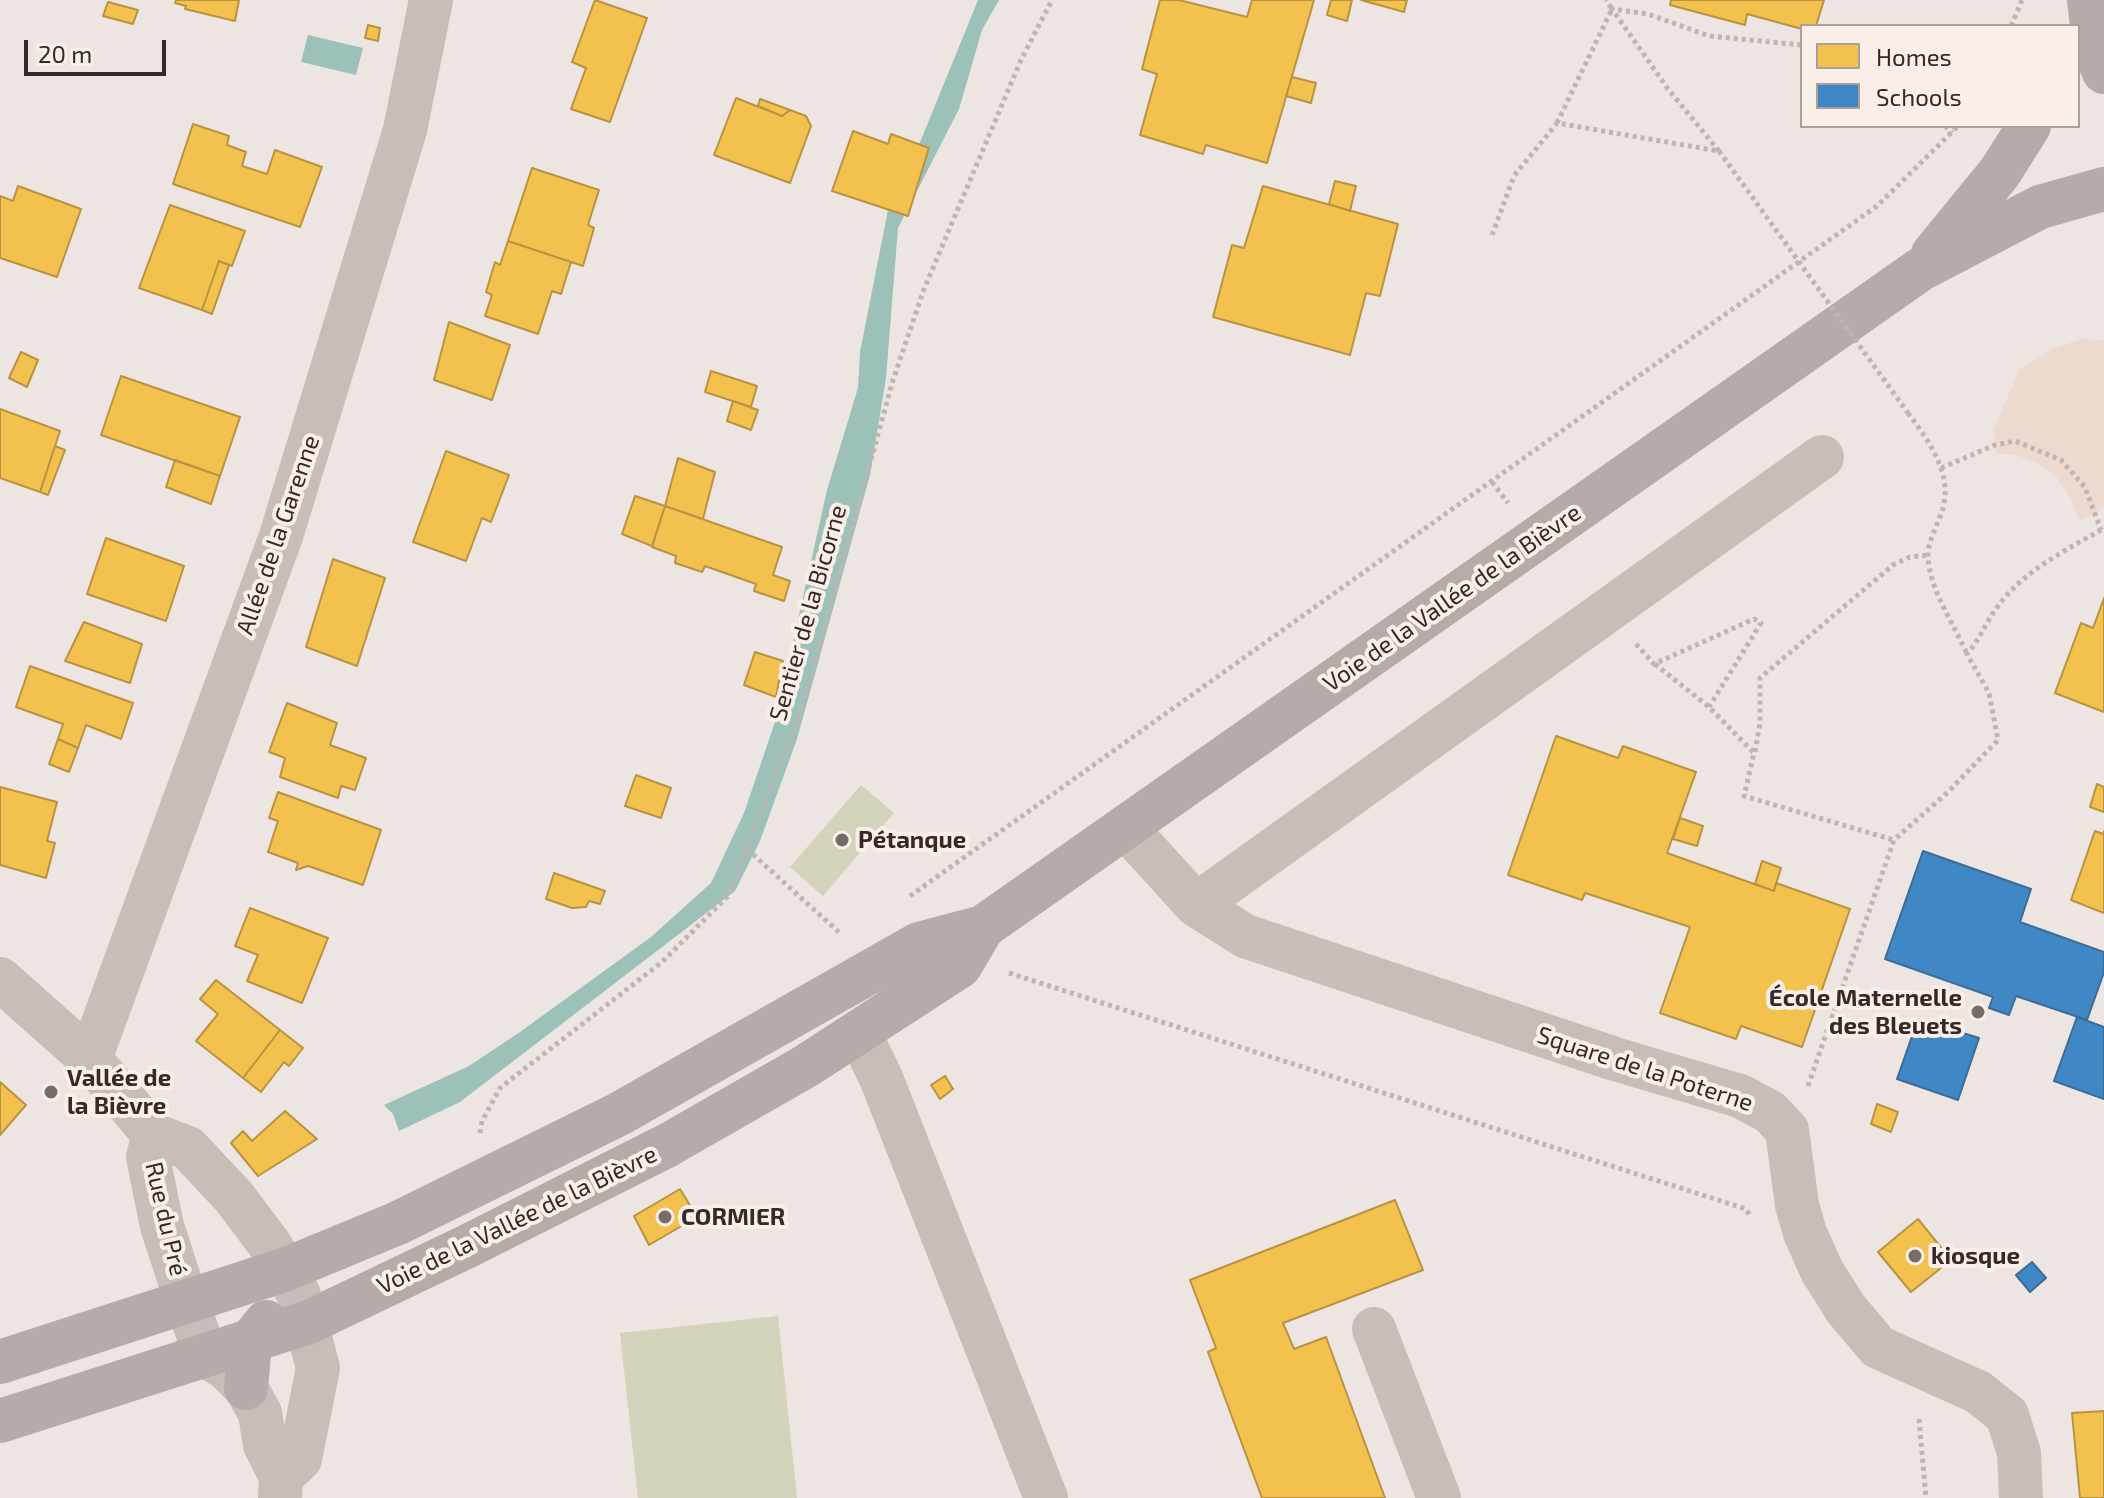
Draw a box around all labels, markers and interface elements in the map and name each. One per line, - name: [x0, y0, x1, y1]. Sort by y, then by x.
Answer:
- scale bar: [28, 24, 170, 74]
- legend: [1800, 24, 2080, 128]
- text: 20 m: [38, 39, 92, 68]
- text: Homes: [1876, 42, 1952, 71]
- text: Schools: [1876, 82, 1962, 111]
- street label: Allée de la Garenne: [230, 431, 326, 639]
- street label: Voie de la Vallée de la Bièvre: [1318, 498, 1586, 698]
- street label: Sentier de la Bicorne: [763, 502, 853, 724]
- place label: Pétanque: [858, 826, 966, 854]
- marker: Pétanque: [833, 831, 851, 849]
- place label: École Maternelle des Bleuets: [1769, 984, 1962, 1040]
- marker: École Maternelle des Bleuets: [1969, 1003, 1987, 1021]
- street label: Square de la Poterne: [1533, 1020, 1757, 1118]
- place label: Vallée de la Bièvre: [67, 1064, 171, 1120]
- marker: Vallée de la Bièvre: [42, 1083, 60, 1101]
- street label: Voie de la Vallée de la Bièvre: [372, 1140, 662, 1300]
- street label: Rue du Pré: [139, 1159, 193, 1279]
- place label: CORMIER: [681, 1203, 785, 1231]
- marker: CORMIER: [656, 1208, 674, 1226]
- place label: kiosque: [1931, 1242, 2020, 1270]
- marker: kiosque: [1906, 1247, 1924, 1265]

